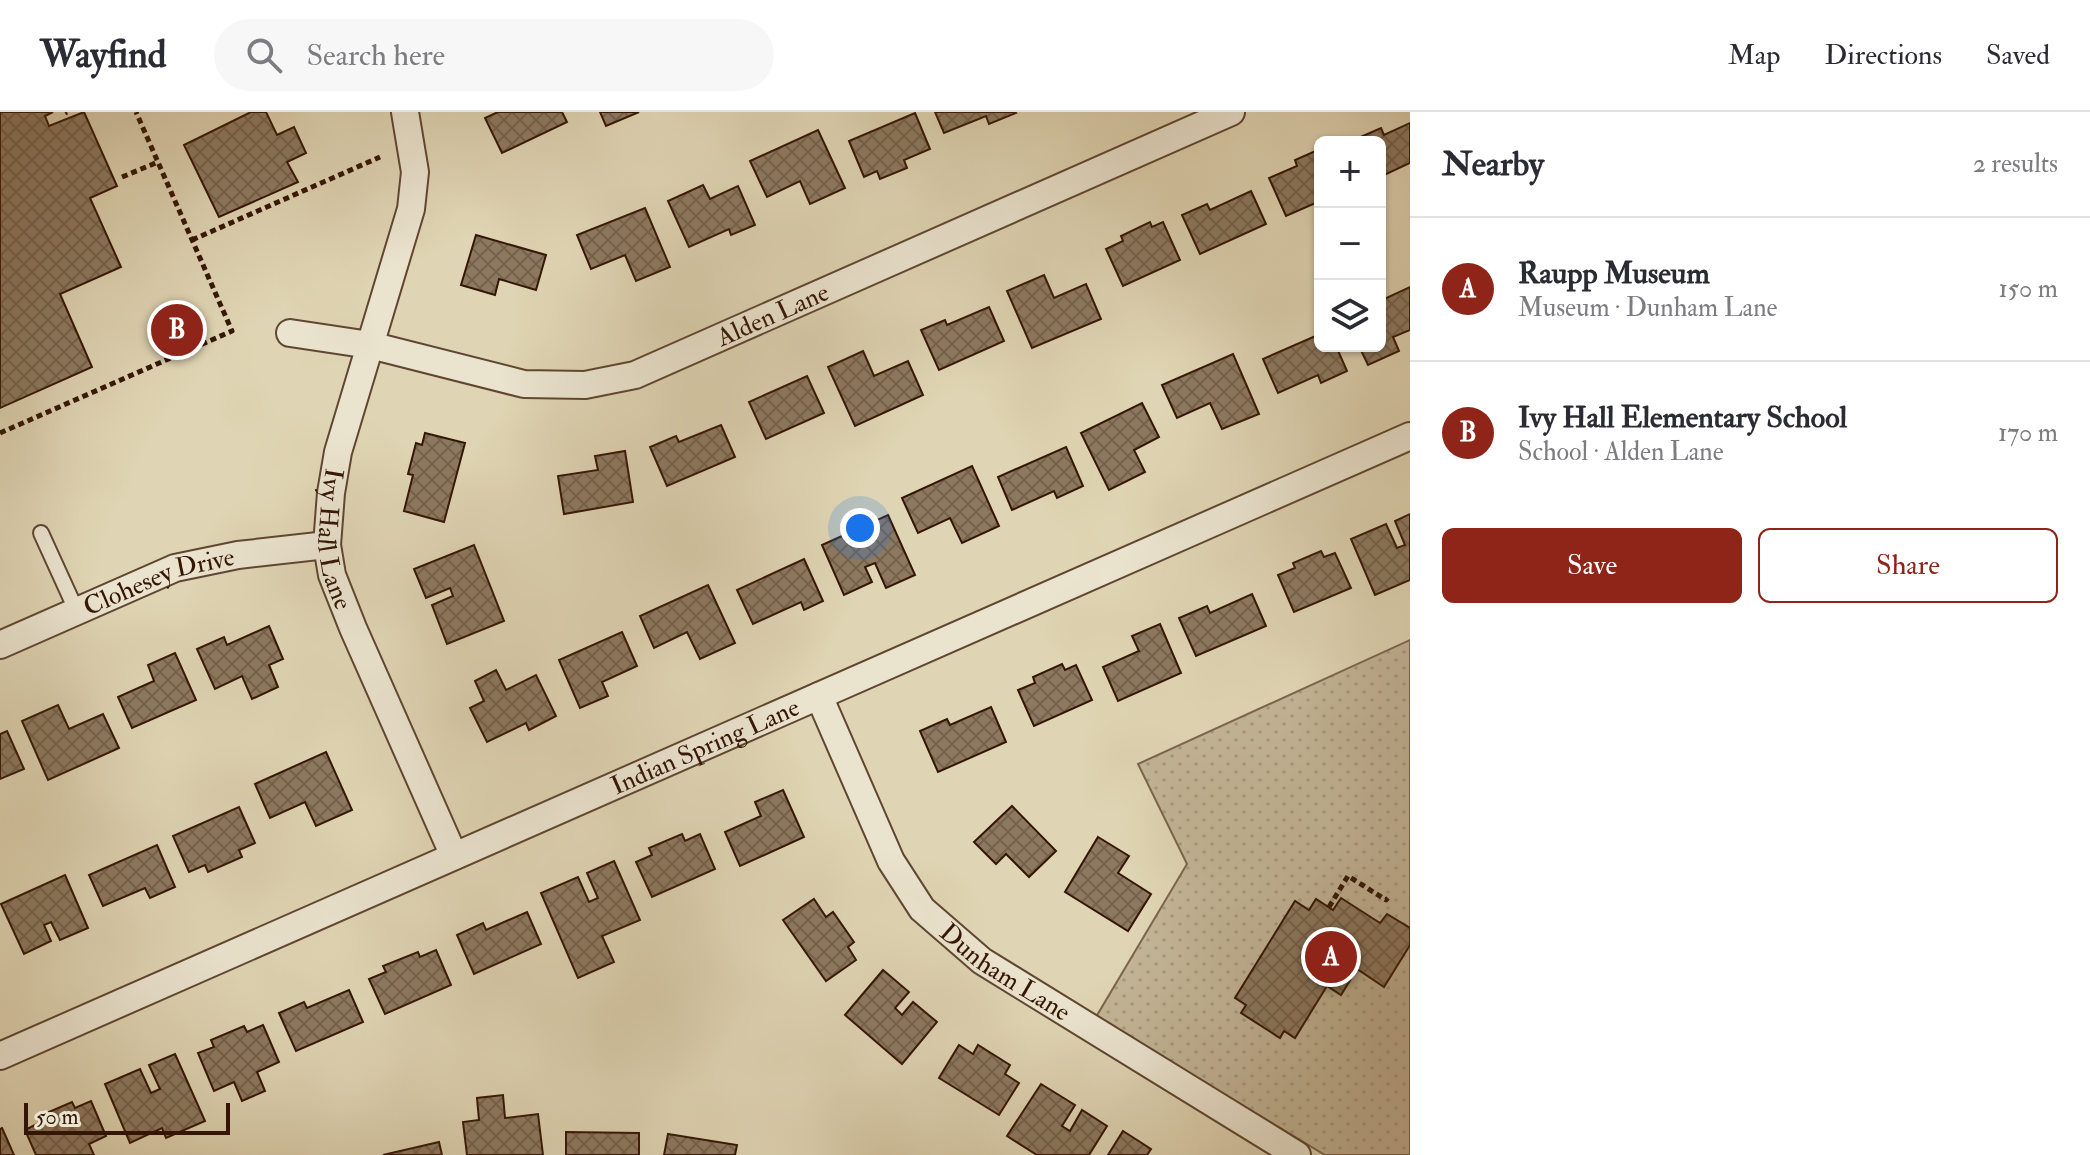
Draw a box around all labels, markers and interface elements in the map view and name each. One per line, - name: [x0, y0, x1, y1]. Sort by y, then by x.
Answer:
- search box: [214, 19, 774, 91]
- text: Wayfind: [40, 31, 166, 79]
- icon: search: [242, 33, 286, 77]
- text: Search here: [306, 37, 445, 74]
- text: Map: [1728, 38, 1781, 73]
- text: Directions: [1825, 38, 1942, 73]
- text: Saved: [1986, 38, 2050, 73]
- map controls: [1314, 136, 1386, 352]
- button: +: [1314, 136, 1386, 208]
- text: Nearby: [1442, 143, 1544, 186]
- text: 2 results: [1973, 148, 2058, 180]
- button: −: [1314, 208, 1386, 280]
- text: Raupp Museum: [1518, 255, 1710, 292]
- text: A: [1460, 273, 1476, 305]
- text: 150 m: [1999, 273, 2058, 305]
- street label: Alden Lane: [711, 276, 834, 354]
- button: layers: [1314, 280, 1386, 352]
- text: Museum · Dunham Lane: [1518, 292, 1777, 324]
- pin: B: [151, 300, 203, 360]
- text: Ivy Hall Elementary School: [1518, 399, 1847, 436]
- text: B: [1459, 417, 1477, 449]
- text: 170 m: [1998, 417, 2058, 449]
- text: School · Alden Lane: [1518, 436, 1724, 468]
- street label: Ivy Hall Lane: [310, 466, 359, 614]
- your location: [840, 508, 880, 548]
- button: Save: [1442, 528, 1742, 603]
- button: Share: [1758, 528, 2058, 603]
- street label: Clohesey Drive: [79, 541, 238, 623]
- street label: Indian Spring Lane: [606, 691, 805, 802]
- street label: Dunham Lane: [933, 917, 1076, 1029]
- pin: A: [1305, 927, 1357, 987]
- scale bar: [24, 1099, 230, 1135]
- text: 50 m: [36, 1103, 78, 1131]

